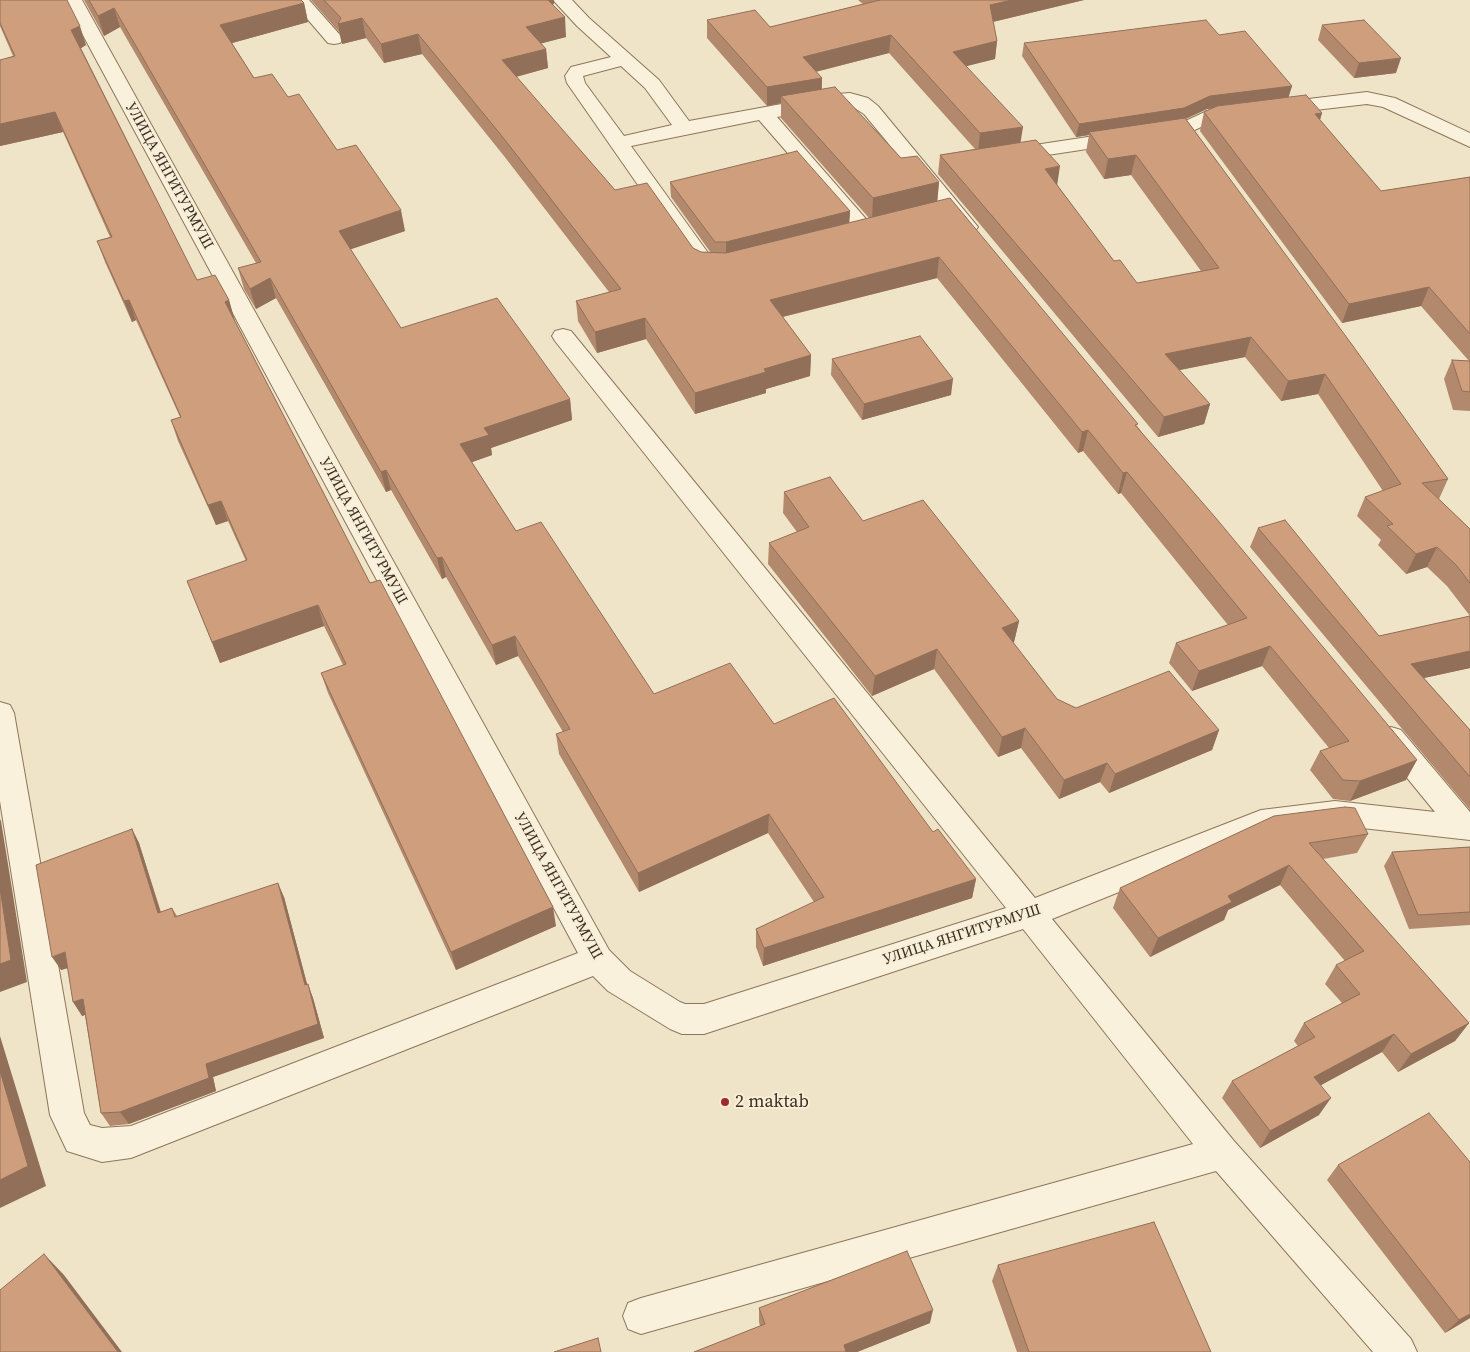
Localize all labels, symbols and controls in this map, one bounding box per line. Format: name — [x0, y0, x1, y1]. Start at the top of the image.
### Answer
street label: УЛИЦА ЯНГИТУРМУШ — [121, 99, 217, 253]
street label: УЛИЦА ЯНГИТУРМУШ — [315, 454, 411, 608]
street label: УЛИЦА ЯНГИТУРМУШ — [510, 809, 606, 963]
street label: УЛИЦА ЯНГИТУРМУШ — [881, 901, 1043, 969]
place label: 2 maktab — [735, 1091, 809, 1113]
marker: 2 maktab — [719, 1096, 731, 1108]

